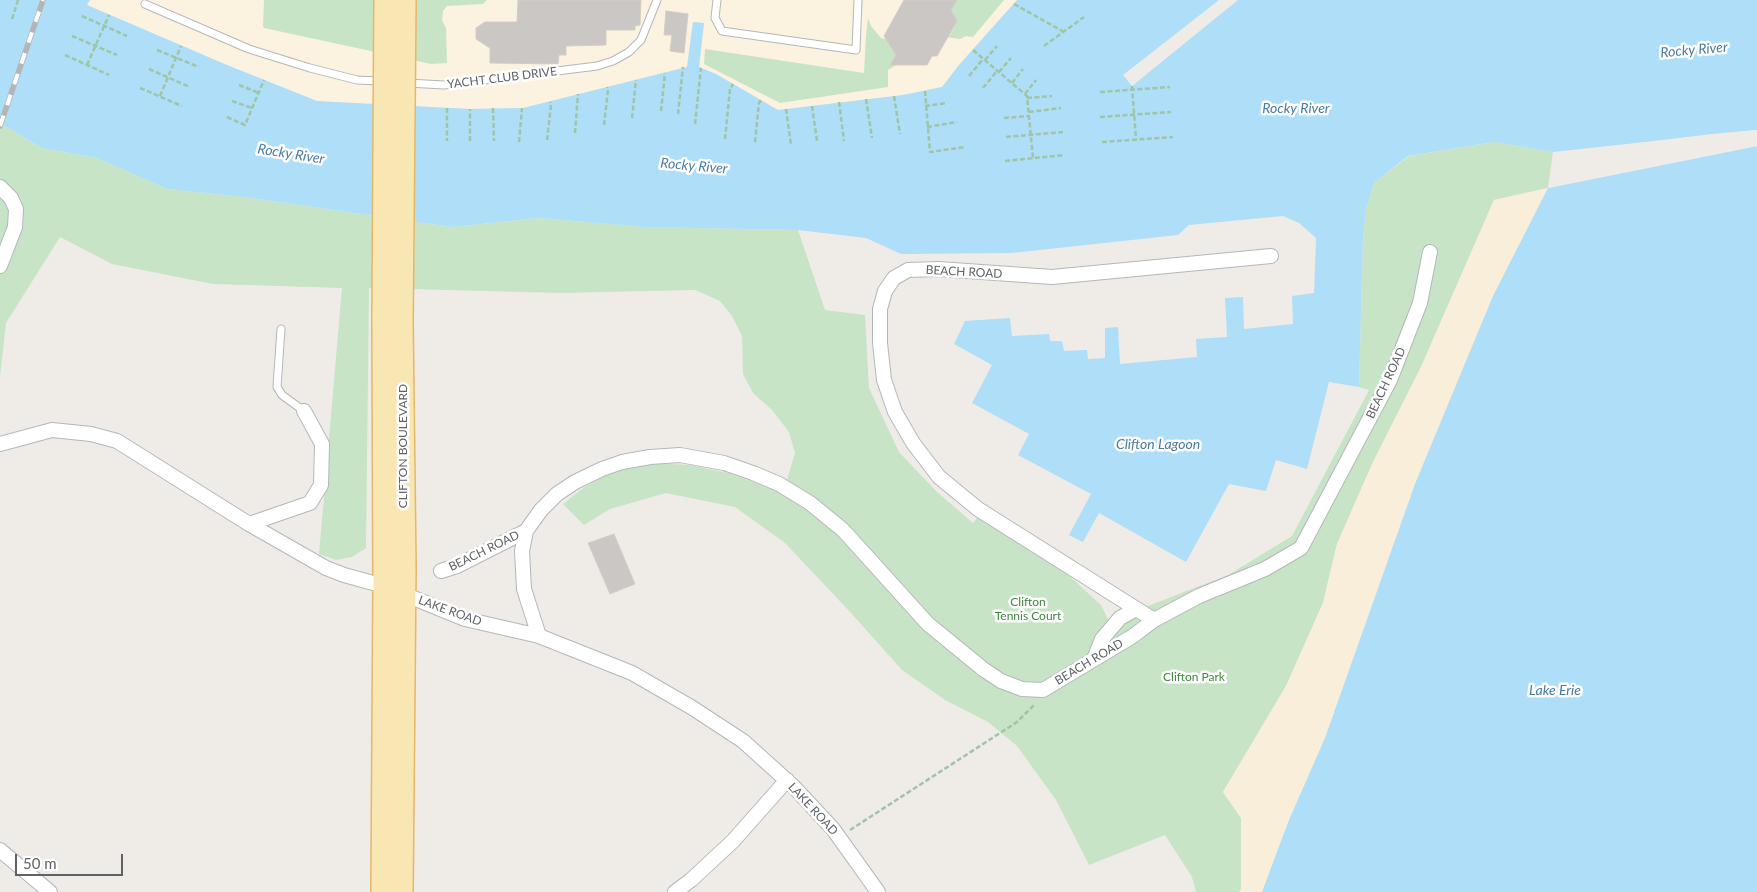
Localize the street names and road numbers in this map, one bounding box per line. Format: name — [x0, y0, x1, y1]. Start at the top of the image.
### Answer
street label: YACHT CLUB DRIVE — [446, 64, 558, 92]
street label: BEACH ROAD — [925, 263, 1003, 281]
street label: BEACH ROAD — [1363, 345, 1409, 421]
street label: CLIFTON BOULEVARD — [396, 384, 410, 508]
street label: BEACH ROAD — [446, 528, 522, 574]
street label: LAKE ROAD — [416, 593, 484, 629]
street label: BEACH ROAD — [1052, 636, 1126, 688]
street label: LAKE ROAD — [785, 780, 841, 838]

